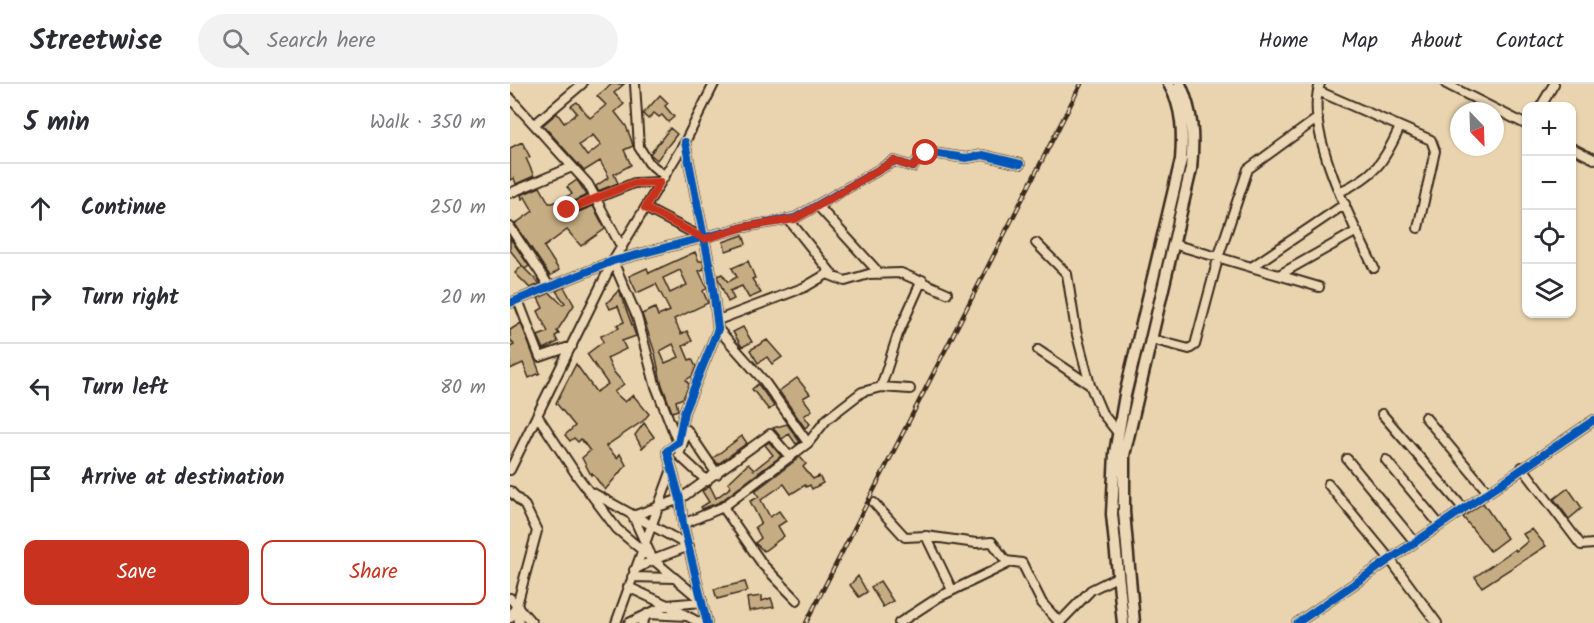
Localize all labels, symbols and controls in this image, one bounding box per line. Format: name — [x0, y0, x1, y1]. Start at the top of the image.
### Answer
search box — [198, 14, 618, 68]
text: Streetwise — [30, 19, 162, 64]
text: Search here — [267, 24, 376, 59]
icon: search — [219, 25, 252, 58]
text: Home — [1259, 25, 1308, 58]
text: Map — [1341, 25, 1378, 58]
text: About — [1411, 25, 1462, 58]
text: Contact — [1495, 25, 1564, 58]
text: 5 min — [24, 102, 90, 144]
north arrow — [1450, 102, 1504, 156]
map controls — [1522, 102, 1576, 318]
button: + — [1522, 102, 1576, 156]
text: Walk · 350 m — [370, 107, 486, 139]
route start — [912, 139, 938, 165]
button: − — [1522, 156, 1576, 210]
text: Continue — [81, 191, 166, 226]
icon: ahead — [24, 192, 57, 225]
text: 250 m — [430, 192, 486, 224]
route end — [553, 196, 579, 222]
button: locate — [1522, 210, 1576, 264]
button: layers — [1522, 264, 1576, 318]
text: Turn right — [81, 281, 179, 316]
icon: right — [24, 282, 57, 315]
text: 20 m — [440, 282, 486, 314]
text: Turn left — [81, 371, 168, 406]
icon: left — [24, 372, 57, 405]
text: 80 m — [440, 372, 486, 404]
text: Arrive at destination — [81, 461, 284, 496]
icon: arrive — [24, 462, 57, 495]
button: Save — [24, 540, 249, 605]
button: Share — [261, 540, 486, 605]

